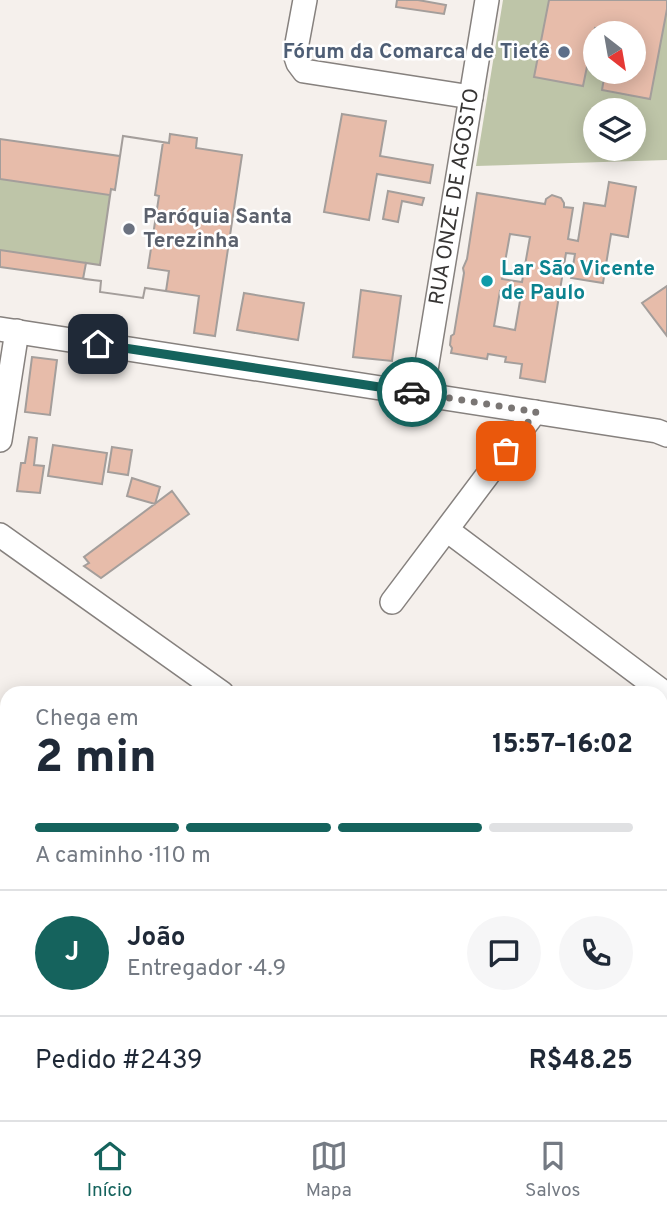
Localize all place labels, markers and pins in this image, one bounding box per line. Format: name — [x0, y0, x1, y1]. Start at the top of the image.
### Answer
place label: Fórum da Comarca de Tietê — [283, 39, 550, 66]
marker: Fórum da Comarca de Tietê — [556, 44, 572, 60]
place label: Paróquia Santa Terezinha — [143, 204, 292, 255]
marker: Paróquia Santa Terezinha — [121, 221, 137, 237]
place label: Lar São Vicente de Paulo — [501, 256, 655, 307]
marker: Lar São Vicente de Paulo — [479, 273, 495, 289]
pin — [68, 314, 128, 374]
pin — [476, 421, 536, 481]

